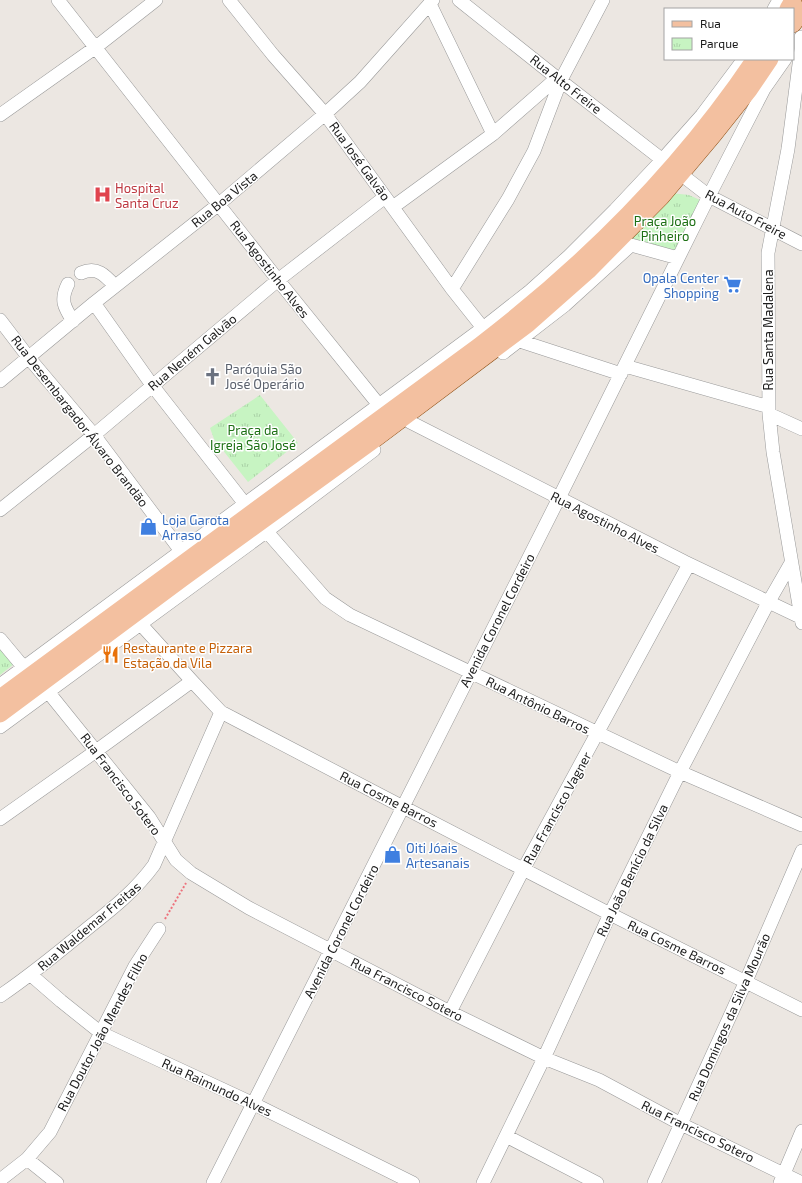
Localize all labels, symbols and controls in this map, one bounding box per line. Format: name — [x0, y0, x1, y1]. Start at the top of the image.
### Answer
legend — [664, 8, 794, 60]
text: Rua — [700, 16, 721, 30]
text: Parque — [700, 36, 738, 50]
street label: Rua Alto Freire — [527, 51, 605, 117]
street label: Rua José Galvão — [326, 118, 394, 204]
street label: Rua Boa Vista — [188, 167, 260, 231]
place label: Hospital Santa Cruz — [115, 180, 179, 211]
hospital icon: Hospital Santa Cruz — [92, 185, 112, 205]
street label: Rua Auto Freire — [703, 186, 789, 242]
park label: Praça João Pinheiro — [634, 213, 696, 244]
street label: Rua Agostinho Alves — [227, 217, 313, 321]
street label: Rua Santa Madalena — [760, 269, 776, 391]
place label: Opala Center Shopping — [643, 270, 719, 301]
supermarket icon: Opala Center Shopping — [722, 275, 742, 295]
street label: Rua Neném Galvão — [144, 310, 240, 394]
street label: Rua Desembargador Álvaro Brandão — [8, 331, 153, 510]
place label: Paróquia São José Operário — [225, 361, 305, 392]
church icon: Paróquia São José Operário — [202, 366, 222, 386]
park label: Praça da Igreja São José — [210, 422, 296, 453]
street label: Rua Agostinho Alves — [548, 488, 662, 556]
place label: Loja Garota Arraso — [162, 512, 229, 543]
shop icon: Loja Garota Arraso — [139, 517, 159, 537]
street label: Avenida Coronel Cordeiro — [456, 550, 538, 690]
place label: Restaurante e Pizzara Estação da Vila — [123, 640, 252, 672]
restaurant icon: Restaurante e Pizzara Estação da Vila — [100, 645, 120, 665]
street label: Rua Antônio Barros — [483, 673, 593, 737]
street label: Rua Francisco Sotero — [77, 730, 165, 838]
street label: Rua Francisco Vagner — [519, 749, 595, 867]
street label: Rua Cosme Barros — [337, 767, 441, 831]
street label: Rua João Benício da Silva — [593, 801, 671, 939]
place label: Oiti Jóais Artesanais — [406, 840, 470, 871]
shop icon: Oiti Jóais Artesanais — [383, 845, 403, 865]
street label: Avenida Coronel Cordeiro — [300, 861, 382, 1001]
street label: Rua Waldemar Freitas — [34, 878, 144, 974]
street label: Rua Cosme Barros — [625, 916, 729, 978]
street label: Rua Domingos da Silva Mourão — [685, 931, 773, 1103]
street label: Rua Doutor João Mendes Filho — [53, 950, 151, 1114]
street label: Rua Francisco Sotero — [348, 954, 466, 1024]
street label: Rua Raimundo Alves — [159, 1054, 275, 1120]
street label: Rua Francisco Sotero — [639, 1097, 757, 1165]

